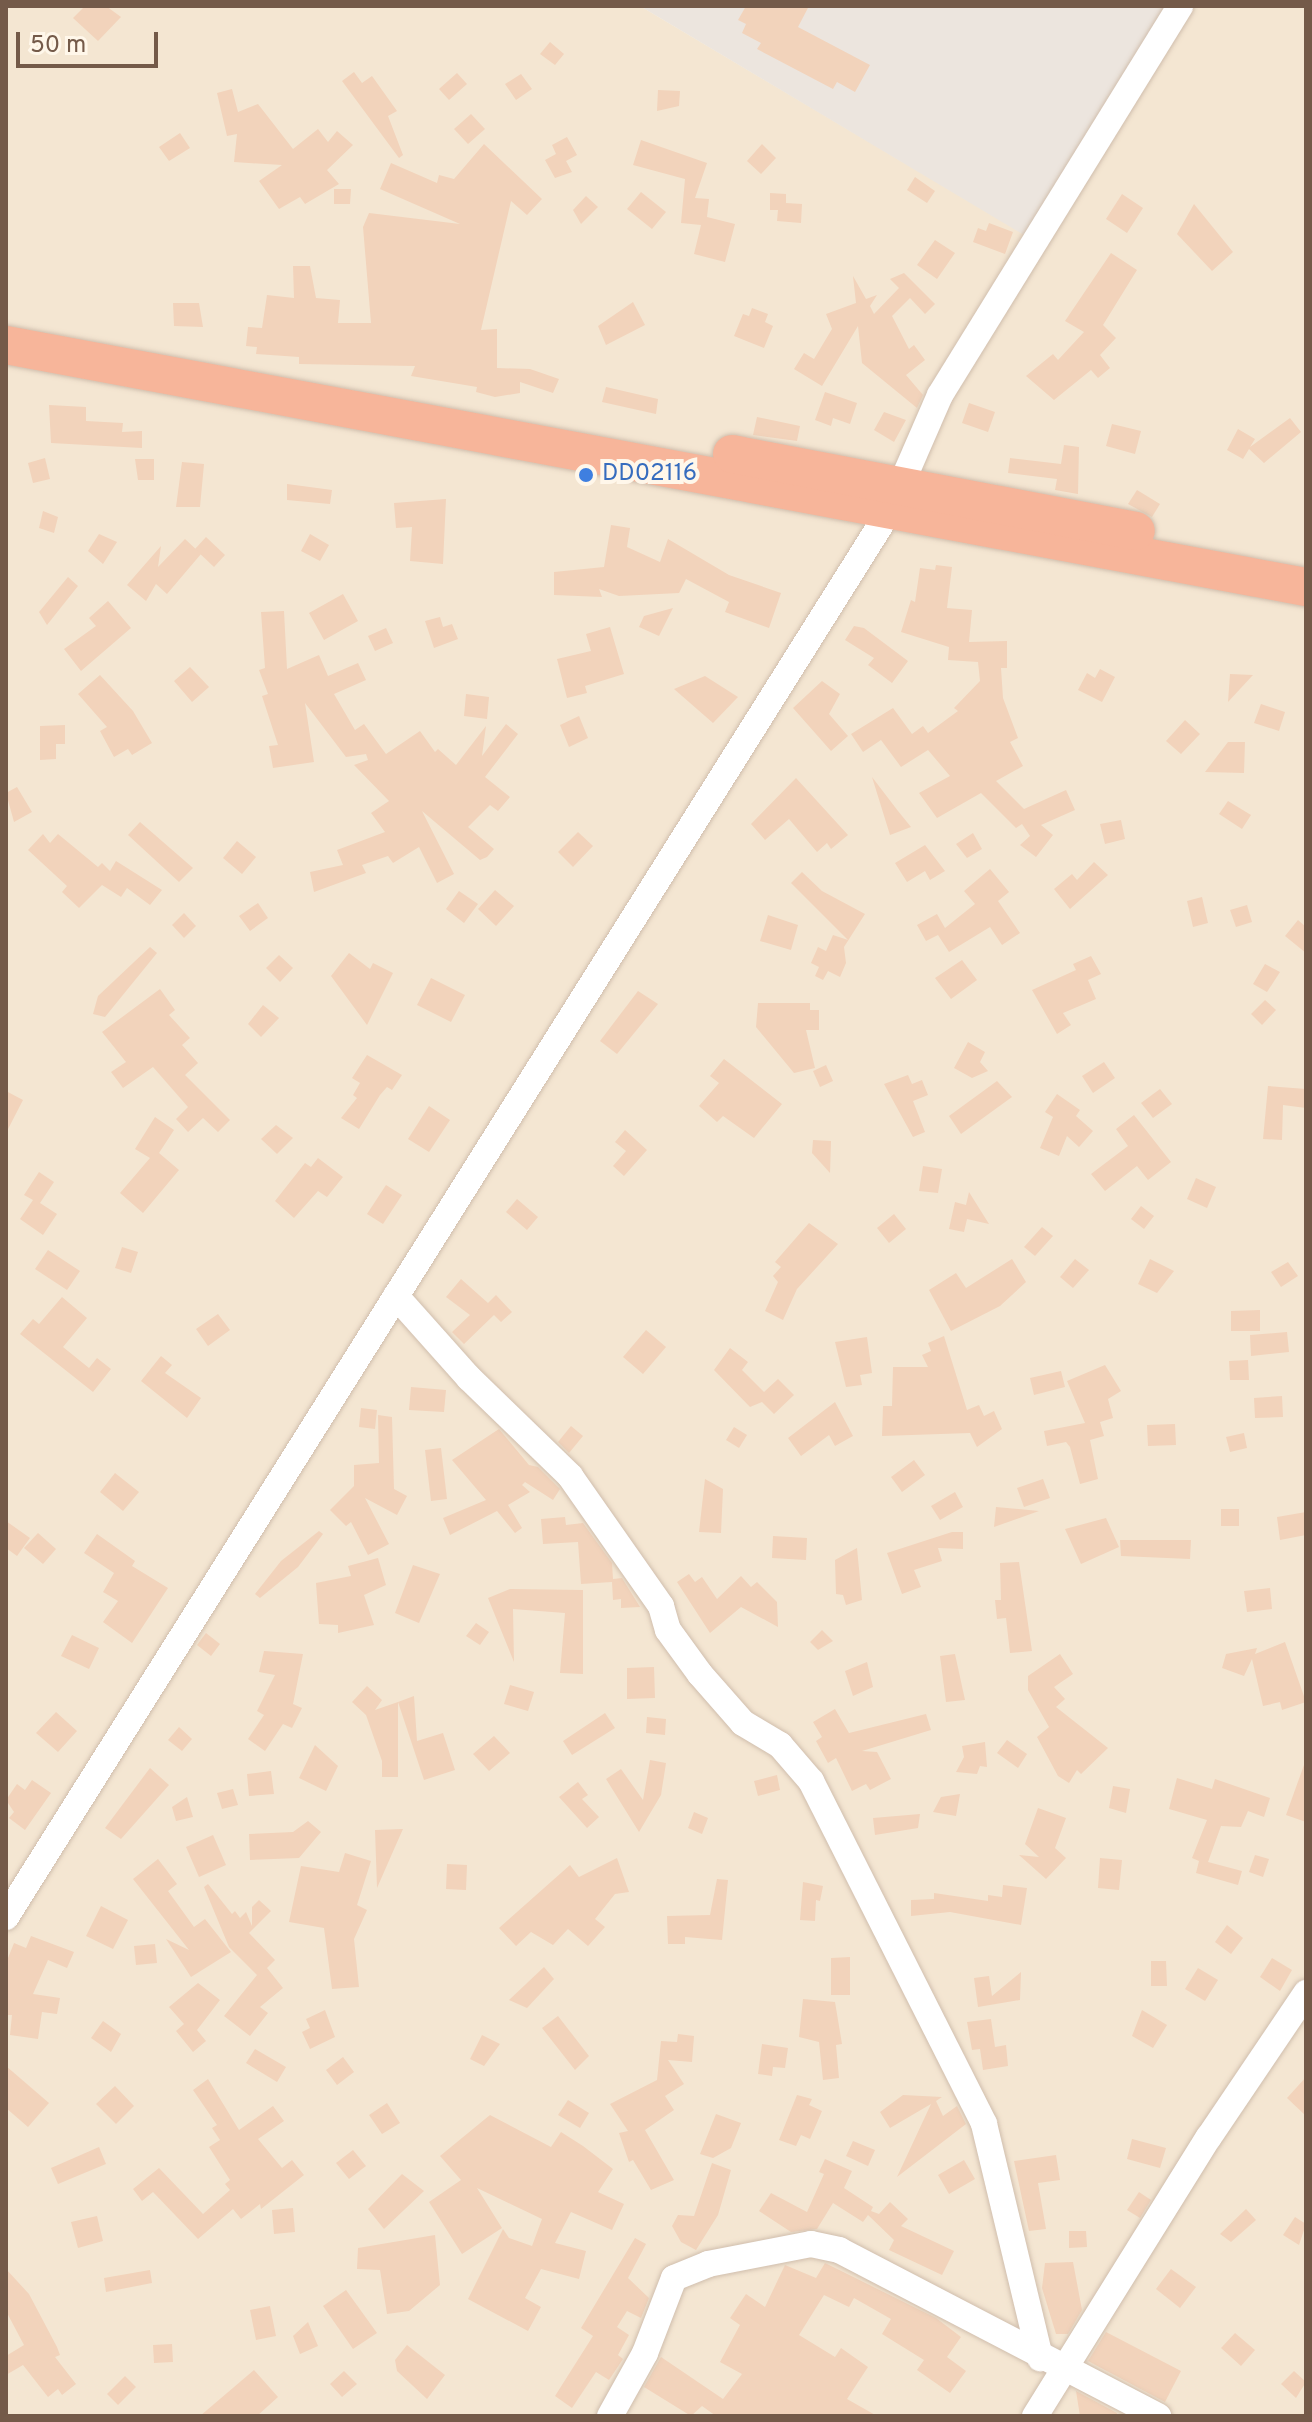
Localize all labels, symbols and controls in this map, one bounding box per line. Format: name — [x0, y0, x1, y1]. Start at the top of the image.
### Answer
scale bar — [20, 16, 162, 66]
text: 50 m — [30, 31, 86, 61]
place label: DD02116 — [602, 461, 697, 489]
marker: DD02116 — [577, 466, 595, 484]

